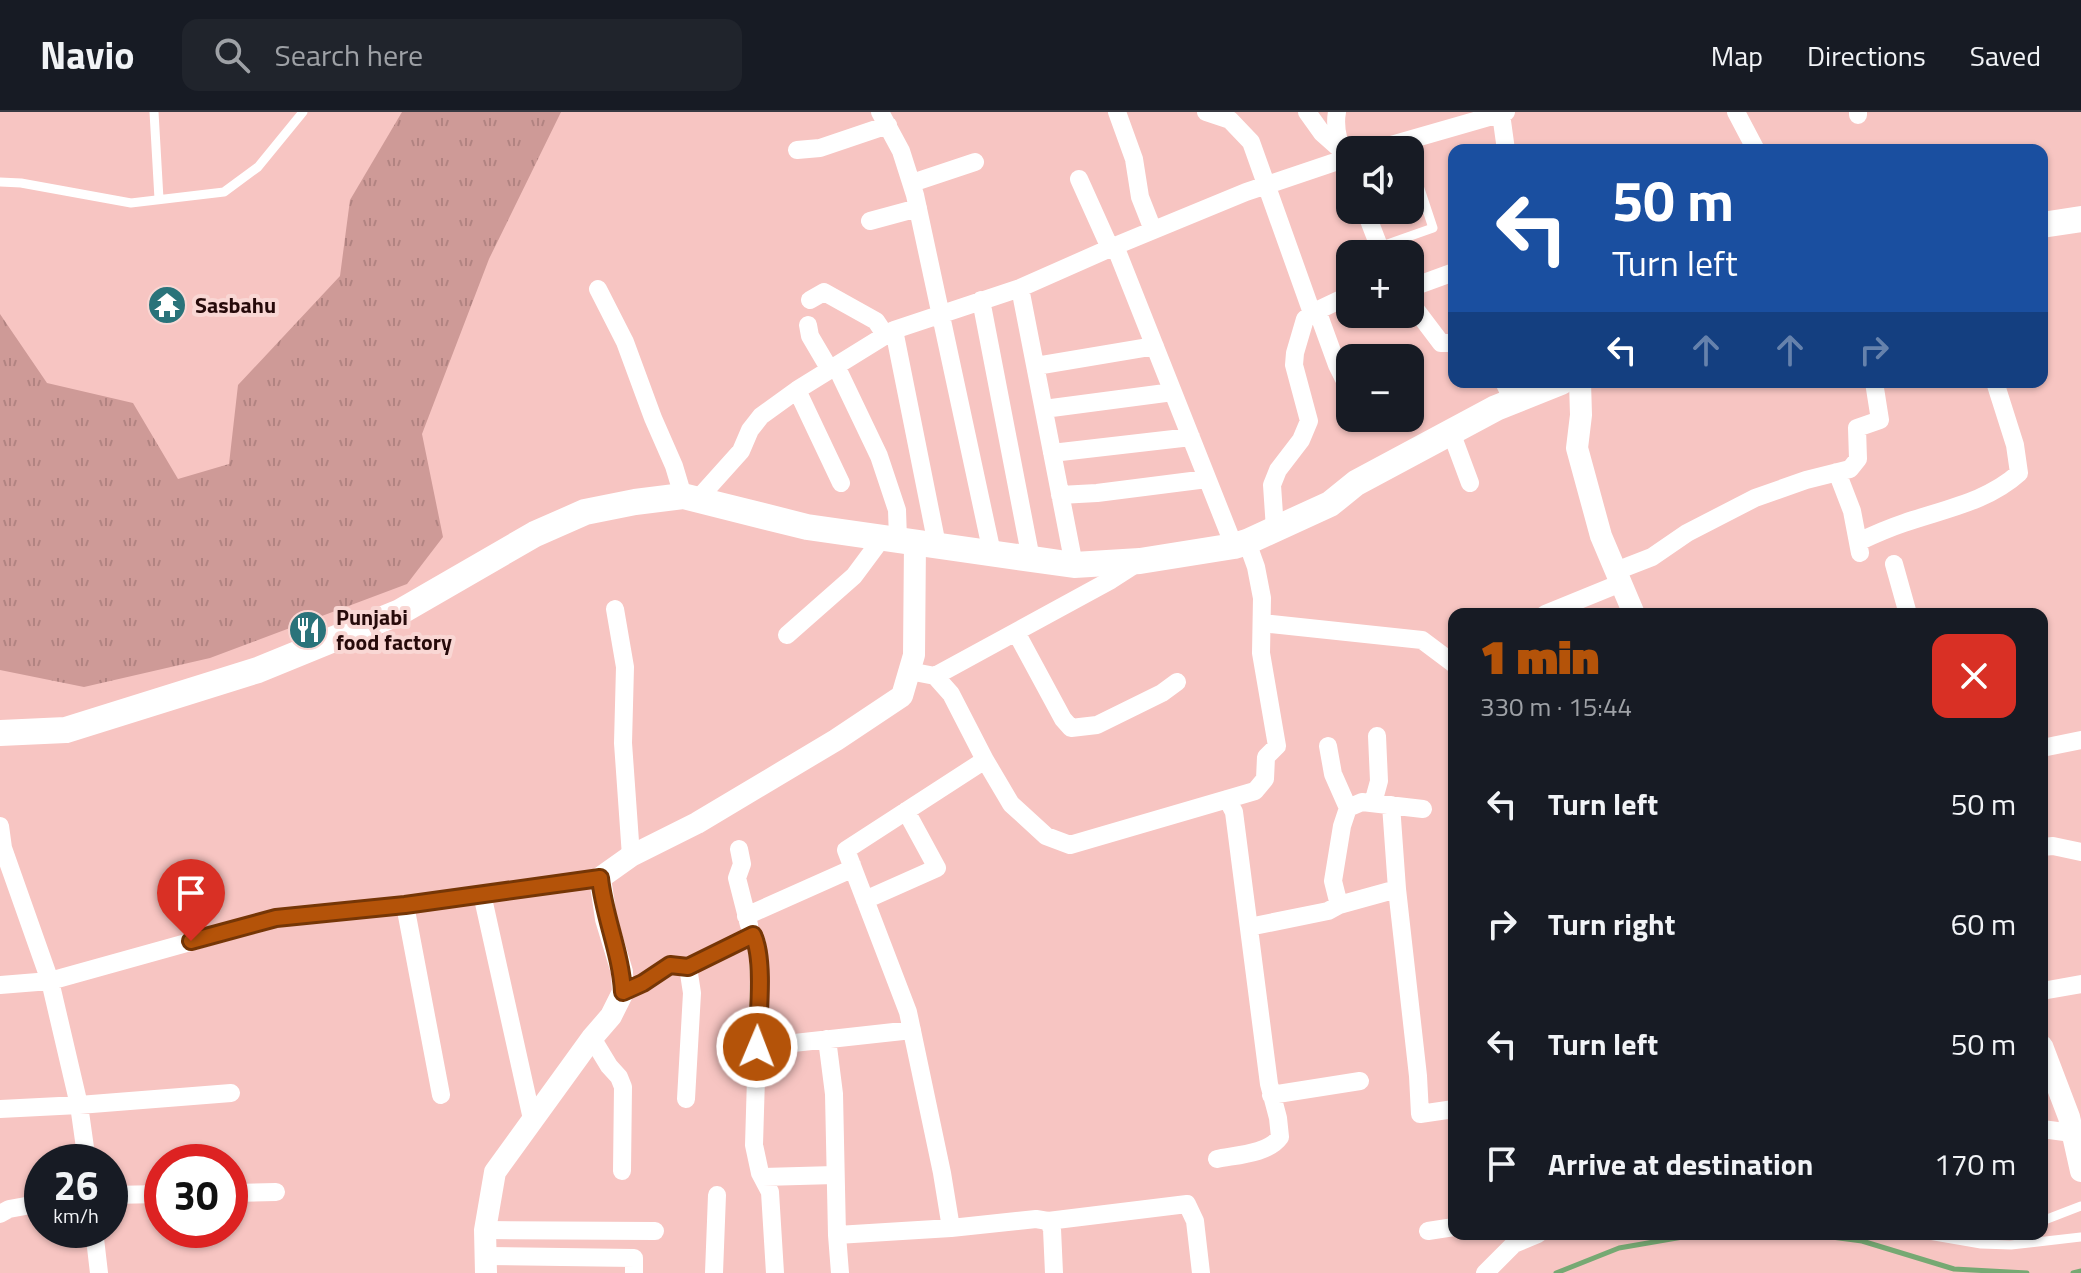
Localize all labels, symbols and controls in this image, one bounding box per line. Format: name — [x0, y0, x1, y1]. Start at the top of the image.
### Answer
search box — [182, 19, 742, 91]
text: Navio — [40, 26, 134, 84]
text: Search here — [274, 32, 423, 78]
icon: search — [210, 33, 254, 77]
text: Map — [1711, 34, 1763, 77]
text: Directions — [1807, 34, 1926, 77]
text: Saved — [1970, 34, 2041, 77]
map controls — [1336, 136, 1424, 432]
button: sound — [1336, 136, 1424, 224]
text: 50 m — [1612, 158, 1734, 243]
icon: left — [1480, 176, 1584, 280]
text: Turn left — [1612, 235, 1738, 290]
button: + — [1336, 240, 1424, 328]
temple icon: Sasbahu — [146, 284, 188, 326]
place label: Sasbahu — [195, 288, 276, 322]
icon: left — [1600, 328, 1644, 372]
icon: ahead — [1684, 328, 1728, 372]
icon: ahead — [1768, 328, 1812, 372]
icon: right — [1852, 328, 1896, 372]
button: − — [1336, 344, 1424, 432]
place label: Punjabi food factory — [336, 600, 452, 659]
restaurant icon: Punjabi food factory — [287, 609, 329, 651]
text: 1 min — [1480, 620, 1599, 693]
button: close — [1932, 634, 2016, 718]
text: 330 m · 15:44 — [1480, 687, 1632, 726]
text: Turn left — [1548, 781, 1658, 827]
text: 50 m — [1951, 781, 2016, 827]
icon: left — [1480, 782, 1524, 826]
pin — [157, 859, 225, 941]
icon: arrive — [169, 871, 213, 915]
text: Turn right — [1548, 901, 1676, 947]
text: 60 m — [1951, 901, 2016, 947]
icon: right — [1480, 902, 1524, 946]
position arrow — [715, 1005, 799, 1089]
text: Turn left — [1548, 1021, 1658, 1067]
text: 50 m — [1951, 1021, 2016, 1067]
icon: left — [1480, 1022, 1524, 1066]
text: Arrive at destination — [1548, 1141, 1813, 1187]
text: 170 m — [1934, 1141, 2016, 1187]
icon: arrive — [1480, 1142, 1524, 1186]
speed limit sign: 30 — [144, 1144, 248, 1248]
text: 26 — [54, 1155, 98, 1216]
text: km/h — [53, 1200, 99, 1231]

